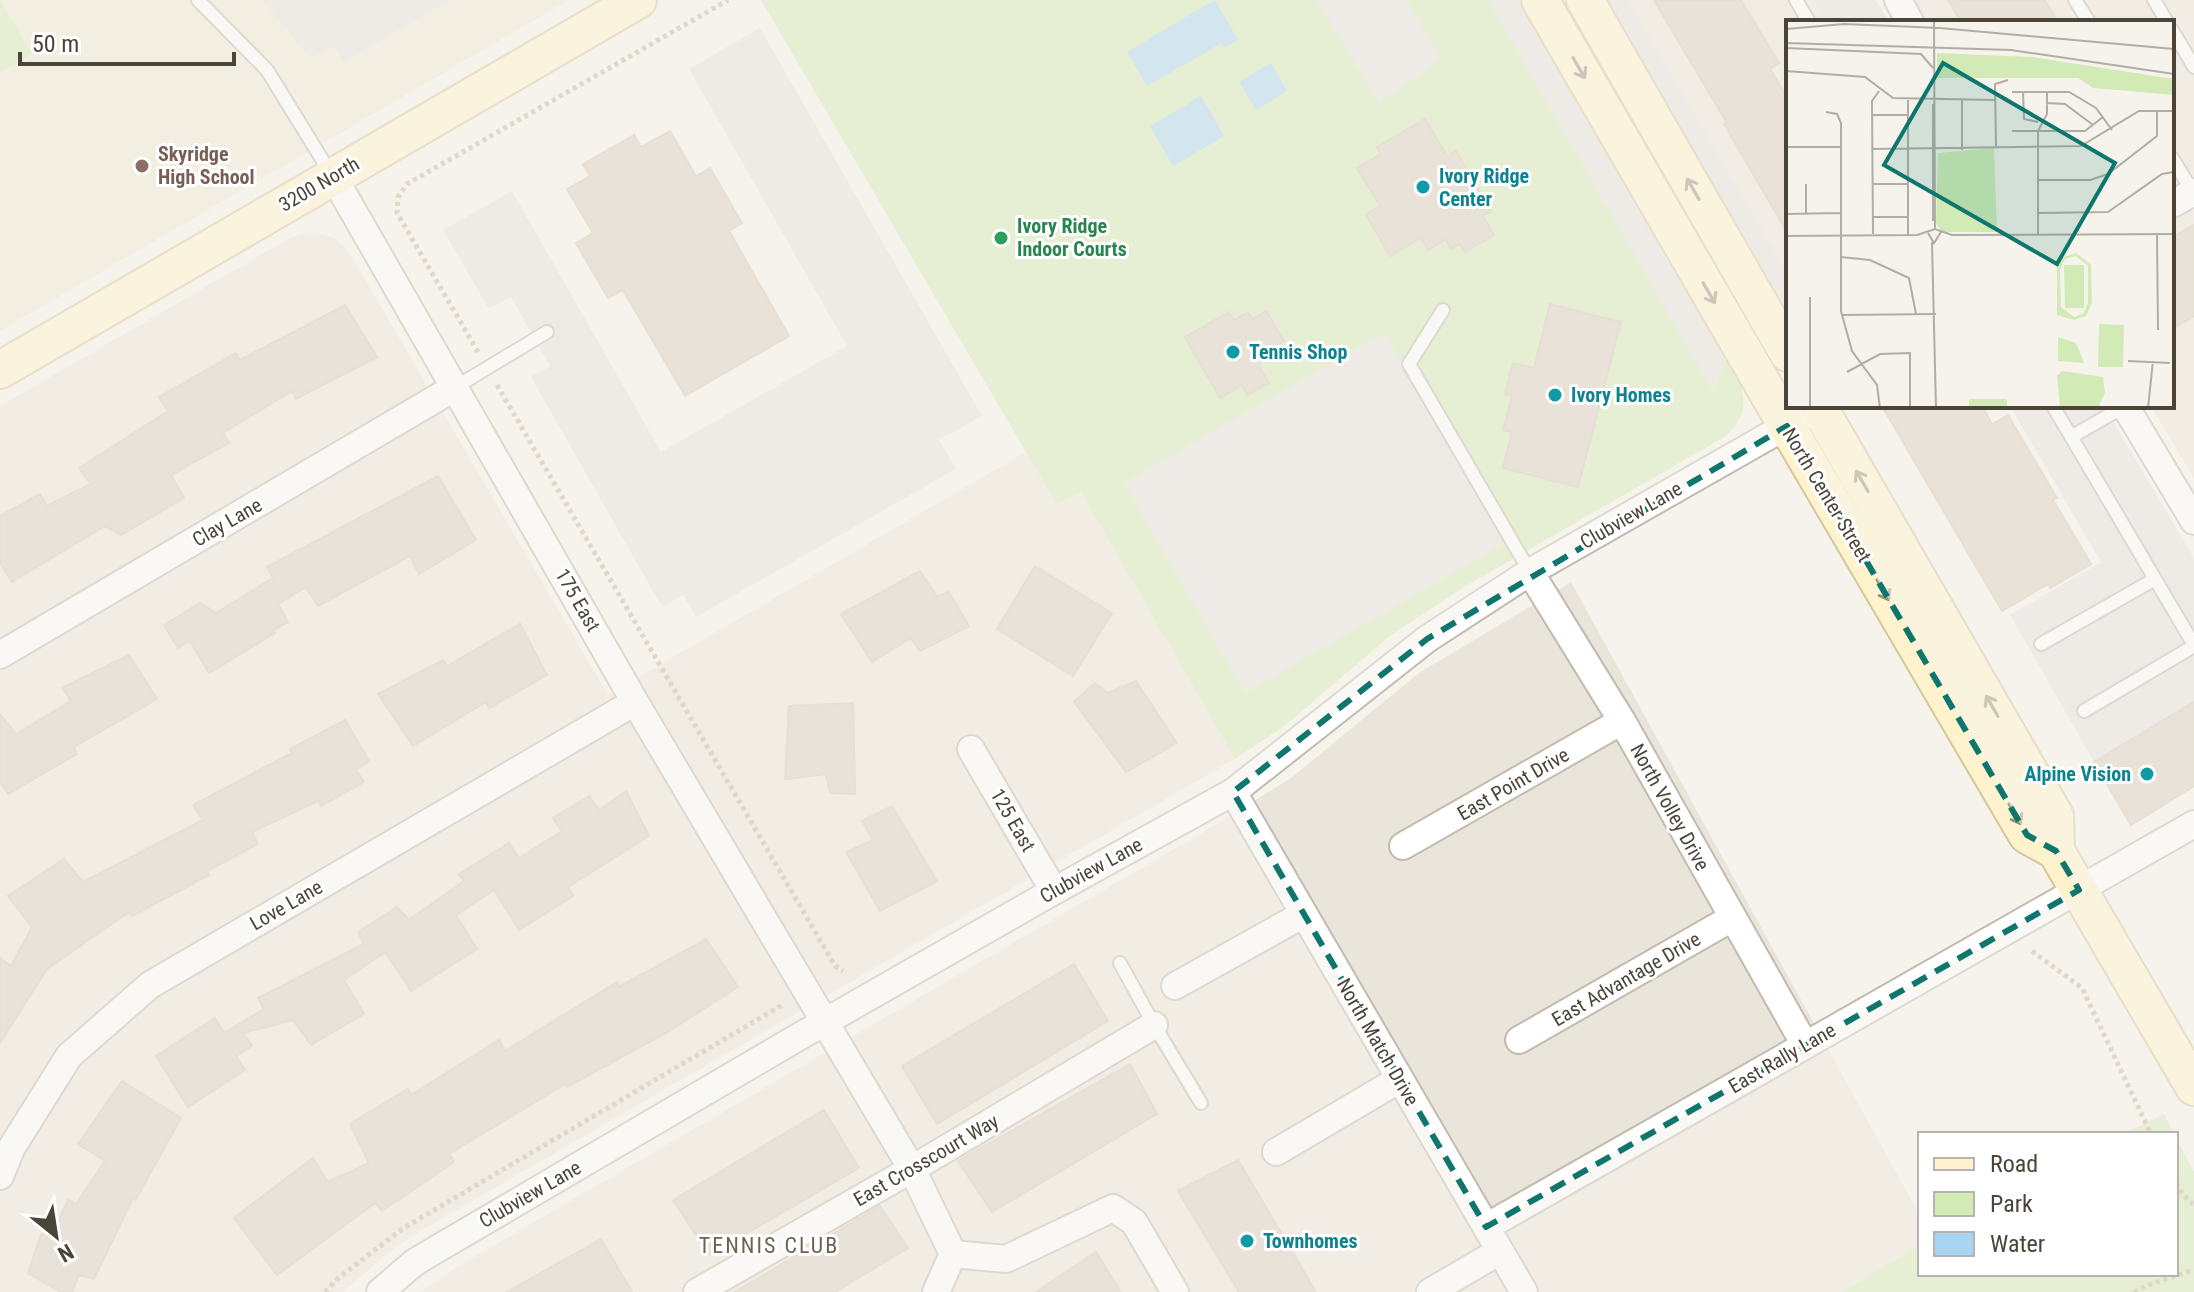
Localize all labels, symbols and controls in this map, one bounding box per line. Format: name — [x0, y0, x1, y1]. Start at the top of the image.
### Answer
scale bar — [20, 16, 234, 66]
inset map — [1786, 20, 2174, 408]
text: 50 m — [32, 30, 79, 58]
one-way arrow — [1572, 55, 1587, 79]
place label: Skyridge High School — [158, 142, 255, 189]
street label: 3200 North — [275, 151, 363, 217]
marker: Skyridge High School — [133, 157, 151, 175]
place label: Ivory Ridge Center — [1439, 164, 1529, 211]
marker: Ivory Ridge Center — [1414, 178, 1432, 196]
one-way arrow — [1685, 178, 1701, 201]
place label: Ivory Ridge Indoor Courts — [1017, 214, 1127, 261]
marker: Ivory Ridge Indoor Courts — [992, 229, 1010, 247]
one-way arrow — [1701, 281, 1717, 304]
place label: Tennis Shop — [1249, 340, 1348, 364]
marker: Tennis Shop — [1224, 343, 1242, 361]
place label: Ivory Homes — [1571, 383, 1671, 407]
marker: Ivory Homes — [1546, 386, 1564, 404]
street label: North Center Street — [1777, 423, 1877, 567]
one-way arrow — [1854, 470, 1870, 493]
street label: Clubview Lane — [1576, 476, 1686, 554]
street label: Clay Lane — [188, 492, 266, 552]
street label: 175 East — [550, 564, 606, 636]
one-way arrow — [1875, 578, 1891, 601]
one-way arrow — [1984, 695, 2000, 718]
street label: North Volley Drive — [1625, 739, 1715, 875]
street label: East Point Drive — [1453, 742, 1573, 826]
place label: Alpine Vision — [2025, 762, 2131, 786]
marker: Alpine Vision — [2138, 765, 2156, 783]
street label: 125 East — [985, 784, 1041, 856]
one-way arrow — [2007, 802, 2023, 825]
street label: Clubview Lane — [1035, 832, 1147, 908]
street label: Love Lane — [245, 875, 327, 935]
street label: East Advantage Drive — [1547, 927, 1705, 1031]
street label: North Match Drive — [1332, 974, 1424, 1110]
street label: East Rally Lane — [1724, 1018, 1840, 1098]
street label: East Crosscourt Way — [849, 1109, 1003, 1211]
legend — [1918, 1132, 2178, 1276]
text: Road — [1990, 1150, 2038, 1178]
street label: Clubview Lane — [475, 1155, 585, 1233]
text: Park — [1990, 1190, 2033, 1218]
north arrow — [16, 1196, 96, 1276]
place label: Townhomes — [1263, 1229, 1358, 1253]
text: Water — [1990, 1230, 2045, 1258]
marker: Townhomes — [1238, 1232, 1256, 1250]
district label: TENNIS CLUB — [699, 1233, 839, 1258]
text: N — [54, 1239, 78, 1267]

